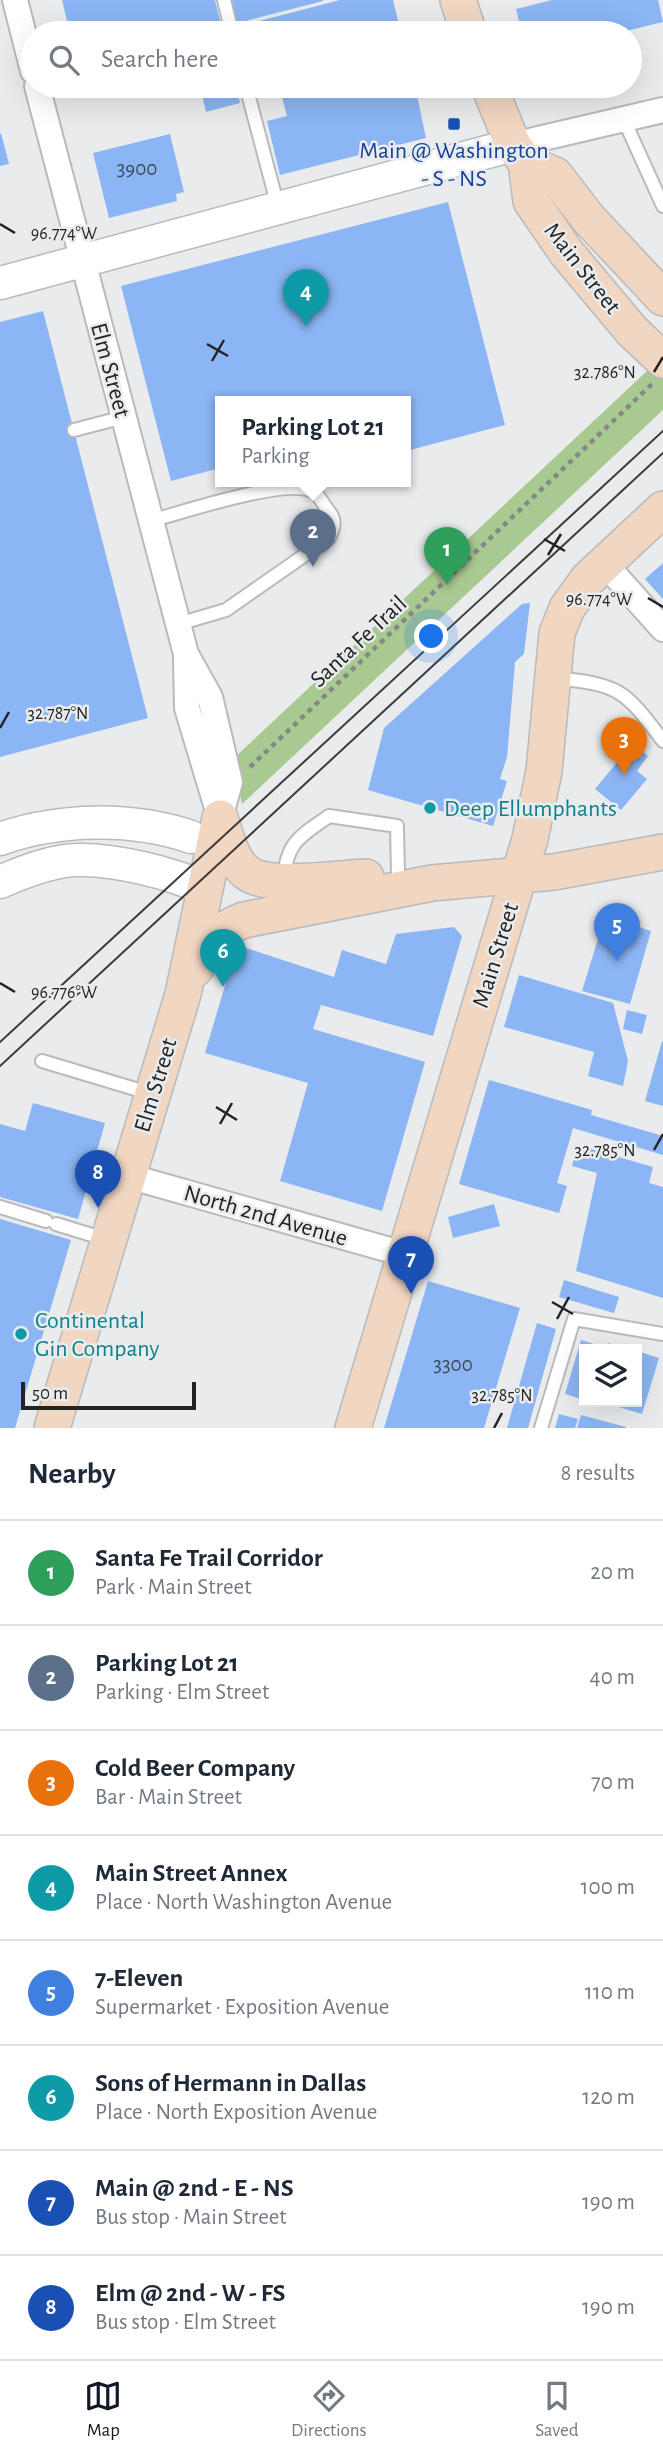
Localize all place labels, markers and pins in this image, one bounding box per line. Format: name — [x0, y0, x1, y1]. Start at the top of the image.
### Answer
marker: Main @ Washington - S - NS — [446, 116, 462, 132]
place label: Main @ Washington - S - NS — [359, 139, 549, 191]
pin: 4 — [283, 269, 329, 327]
pin: 2 — [290, 509, 336, 567]
pin: 1 — [424, 527, 470, 585]
pin: 3 — [601, 717, 647, 775]
place label: Deep Ellumphants — [444, 797, 617, 821]
marker: Deep Ellumphants — [422, 800, 438, 816]
pin: 5 — [594, 903, 640, 961]
pin: 6 — [200, 929, 246, 987]
pin: 8 — [75, 1150, 121, 1208]
pin: 7 — [388, 1236, 434, 1294]
place label: Continental Gin Company — [35, 1309, 160, 1361]
marker: Continental Gin Company — [13, 1326, 29, 1342]

